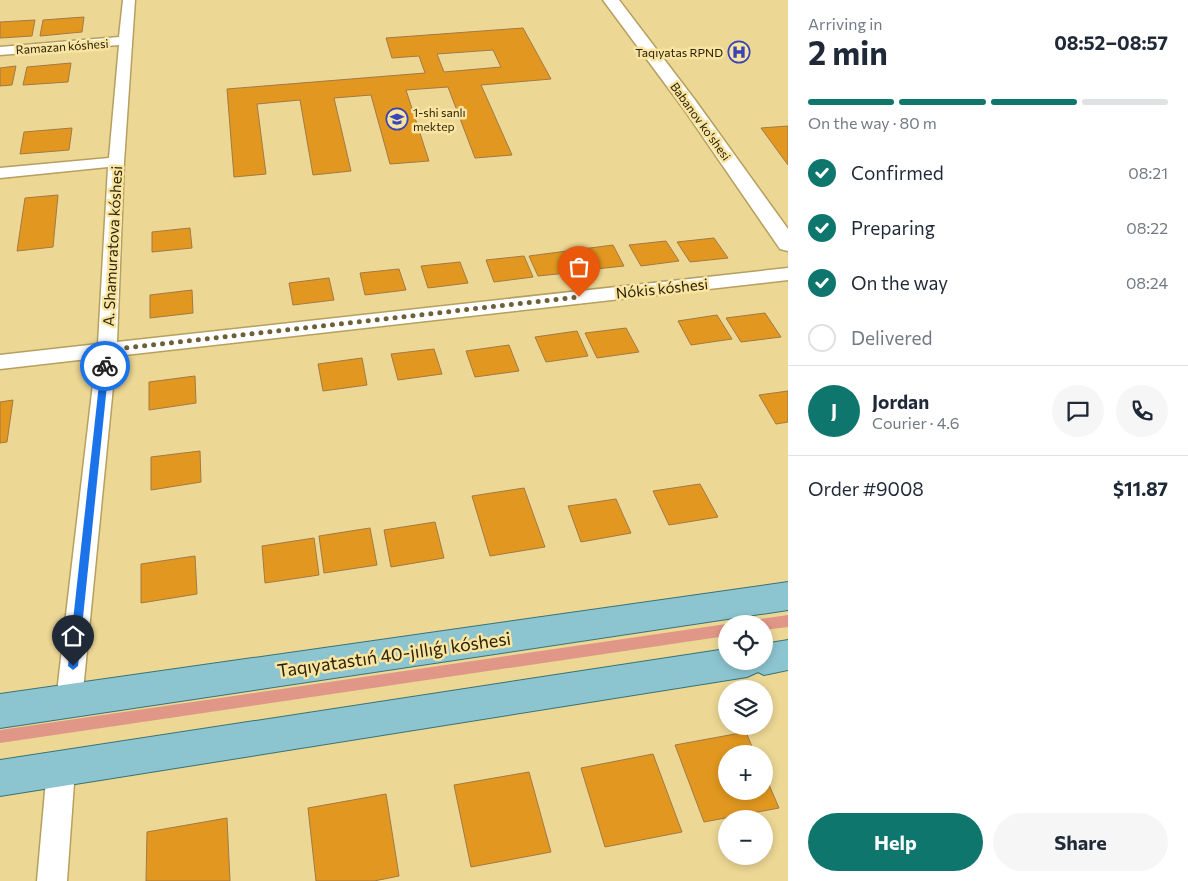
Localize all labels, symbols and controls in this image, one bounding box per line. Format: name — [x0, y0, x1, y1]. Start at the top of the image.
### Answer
text: Arriving in — [808, 14, 882, 33]
text: 08:52–08:57 — [1054, 31, 1168, 54]
text: 2 min — [808, 32, 888, 72]
street label: Ramazan kóshesi — [15, 36, 109, 56]
hospital icon: Taqıyatas RPND — [727, 40, 751, 64]
place label: Taqıyatas RPND — [635, 45, 723, 59]
street label: Babanov ko'shesi — [668, 79, 734, 163]
place label: 1-shi sanlı mektep — [413, 105, 466, 133]
school or university icon: 1-shi sanlı mektep — [385, 107, 409, 131]
text: On the way · 80 m — [808, 113, 937, 132]
icon: check — [808, 159, 836, 187]
text: Confirmed — [851, 161, 944, 184]
text: 08:21 — [1128, 163, 1168, 182]
street label: A. Shamuratova kóshesi — [99, 165, 125, 327]
icon: check — [808, 214, 836, 242]
text: Preparing — [851, 216, 935, 239]
text: 08:22 — [1126, 218, 1168, 237]
pin — [558, 246, 600, 297]
icon: bag — [565, 253, 593, 281]
icon: check — [808, 269, 836, 297]
text: On the way — [851, 271, 948, 294]
text: 08:24 — [1126, 273, 1168, 292]
street label: Nókis kóshesi — [615, 274, 709, 302]
text: Delivered — [851, 326, 932, 349]
courier — [80, 341, 130, 391]
icon: bike — [91, 352, 119, 380]
button: chat — [1052, 385, 1104, 437]
button: phone — [1116, 385, 1168, 437]
text: Jordan — [872, 390, 929, 413]
text: J — [831, 399, 837, 422]
text: Courier · 4.6 — [872, 413, 959, 432]
text: Order #9008 — [808, 477, 924, 500]
text: $11.87 — [1113, 477, 1168, 500]
pin — [52, 615, 94, 666]
map controls — [718, 615, 773, 865]
button: locate — [718, 615, 773, 670]
icon: home — [59, 622, 87, 650]
street label: Taqıyatastıń 40-jıllıǵı kóshesi — [276, 627, 512, 681]
button: layers — [718, 680, 773, 735]
button: + — [718, 745, 773, 800]
button: − — [718, 810, 773, 865]
button: Help — [808, 813, 983, 871]
button: Share — [993, 813, 1168, 871]

